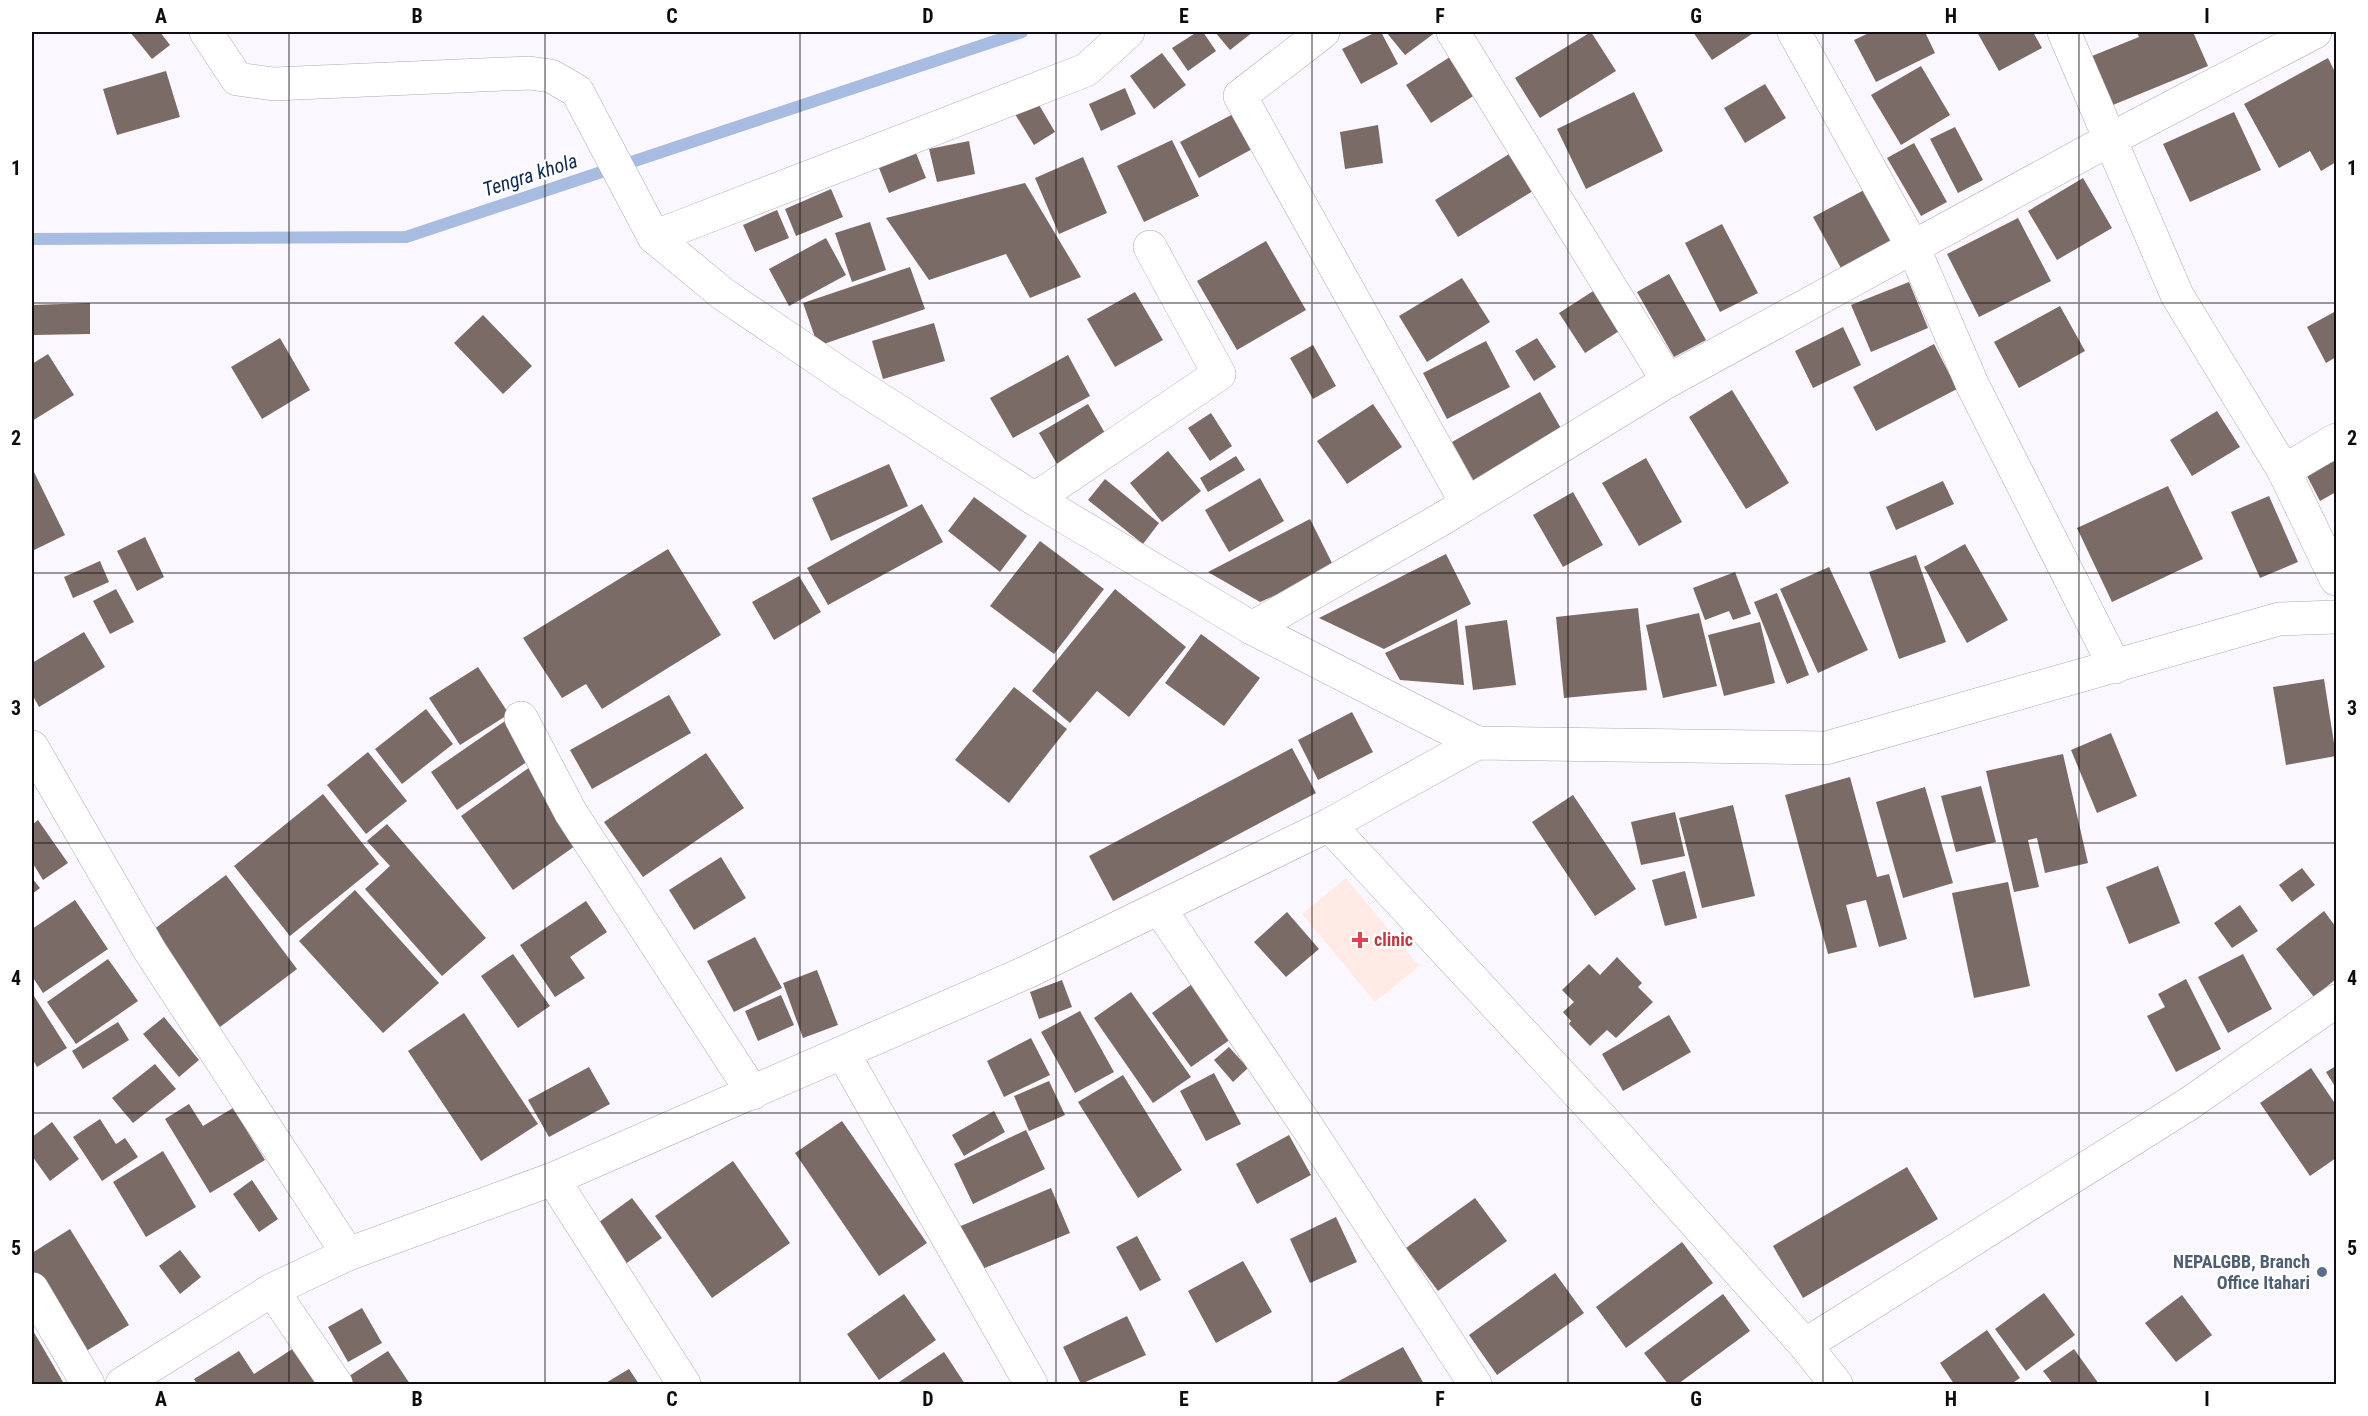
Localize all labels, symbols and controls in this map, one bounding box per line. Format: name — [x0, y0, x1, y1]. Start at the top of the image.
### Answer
text: A — [155, 4, 167, 28]
text: B — [411, 4, 423, 28]
text: C — [666, 4, 678, 28]
text: D — [922, 4, 934, 28]
text: E — [1179, 4, 1189, 28]
text: F — [1435, 4, 1445, 28]
text: G — [1690, 4, 1702, 28]
text: H — [1945, 4, 1957, 28]
text: I — [2204, 4, 2210, 28]
water label: Tengra khola — [480, 148, 580, 202]
text: 1 — [11, 156, 21, 180]
text: 1 — [2347, 156, 2357, 180]
text: 2 — [11, 426, 21, 450]
text: 2 — [2347, 426, 2357, 450]
text: 3 — [11, 696, 21, 720]
text: 3 — [2347, 696, 2357, 720]
place label: clinic — [1374, 929, 1413, 950]
marker: clinic — [1351, 931, 1369, 949]
text: 4 — [11, 966, 21, 990]
text: 4 — [2347, 966, 2357, 990]
text: 5 — [11, 1236, 21, 1260]
text: 5 — [2347, 1236, 2357, 1260]
place label: NEPALGBB, Branch Office Itahari — [2173, 1251, 2310, 1293]
marker: NEPALGBB, Branch Office Itahari — [2315, 1265, 2329, 1279]
text: A — [155, 1387, 167, 1411]
text: B — [411, 1387, 423, 1411]
text: C — [666, 1387, 678, 1411]
text: D — [922, 1387, 934, 1411]
text: E — [1179, 1387, 1189, 1411]
text: F — [1435, 1387, 1445, 1411]
text: G — [1690, 1387, 1702, 1411]
text: H — [1945, 1387, 1957, 1411]
text: I — [2204, 1387, 2210, 1411]

